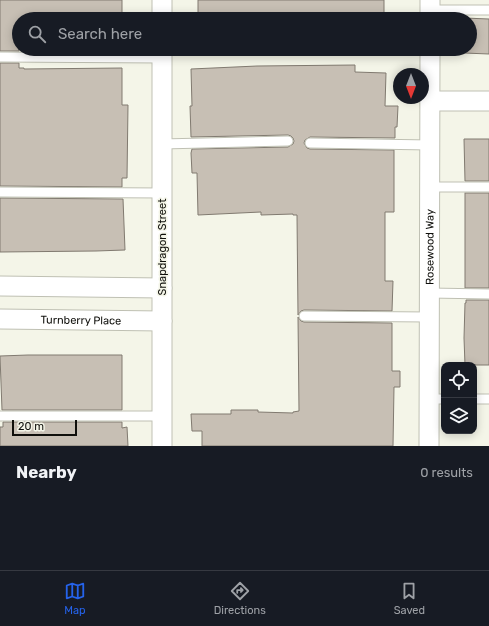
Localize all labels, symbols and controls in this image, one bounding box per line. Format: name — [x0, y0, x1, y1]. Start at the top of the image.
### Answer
search box — [12, 12, 477, 56]
icon: search — [26, 23, 48, 45]
text: Search here — [58, 25, 142, 43]
north arrow — [393, 68, 429, 104]
street label: Snapdragon Street — [156, 198, 169, 295]
street label: Rosewood Way — [423, 209, 437, 285]
street label: Turnberry Place — [41, 314, 121, 327]
map controls — [441, 362, 477, 434]
button: locate — [441, 362, 477, 398]
button: layers — [441, 398, 477, 434]
scale bar — [12, 418, 77, 437]
text: 20 m — [18, 420, 44, 433]
text: Nearby — [16, 462, 77, 482]
text: 0 results — [420, 465, 473, 480]
tab: Map — [64, 580, 86, 617]
tab: Directions — [214, 580, 266, 617]
tab: Saved — [394, 580, 425, 617]

